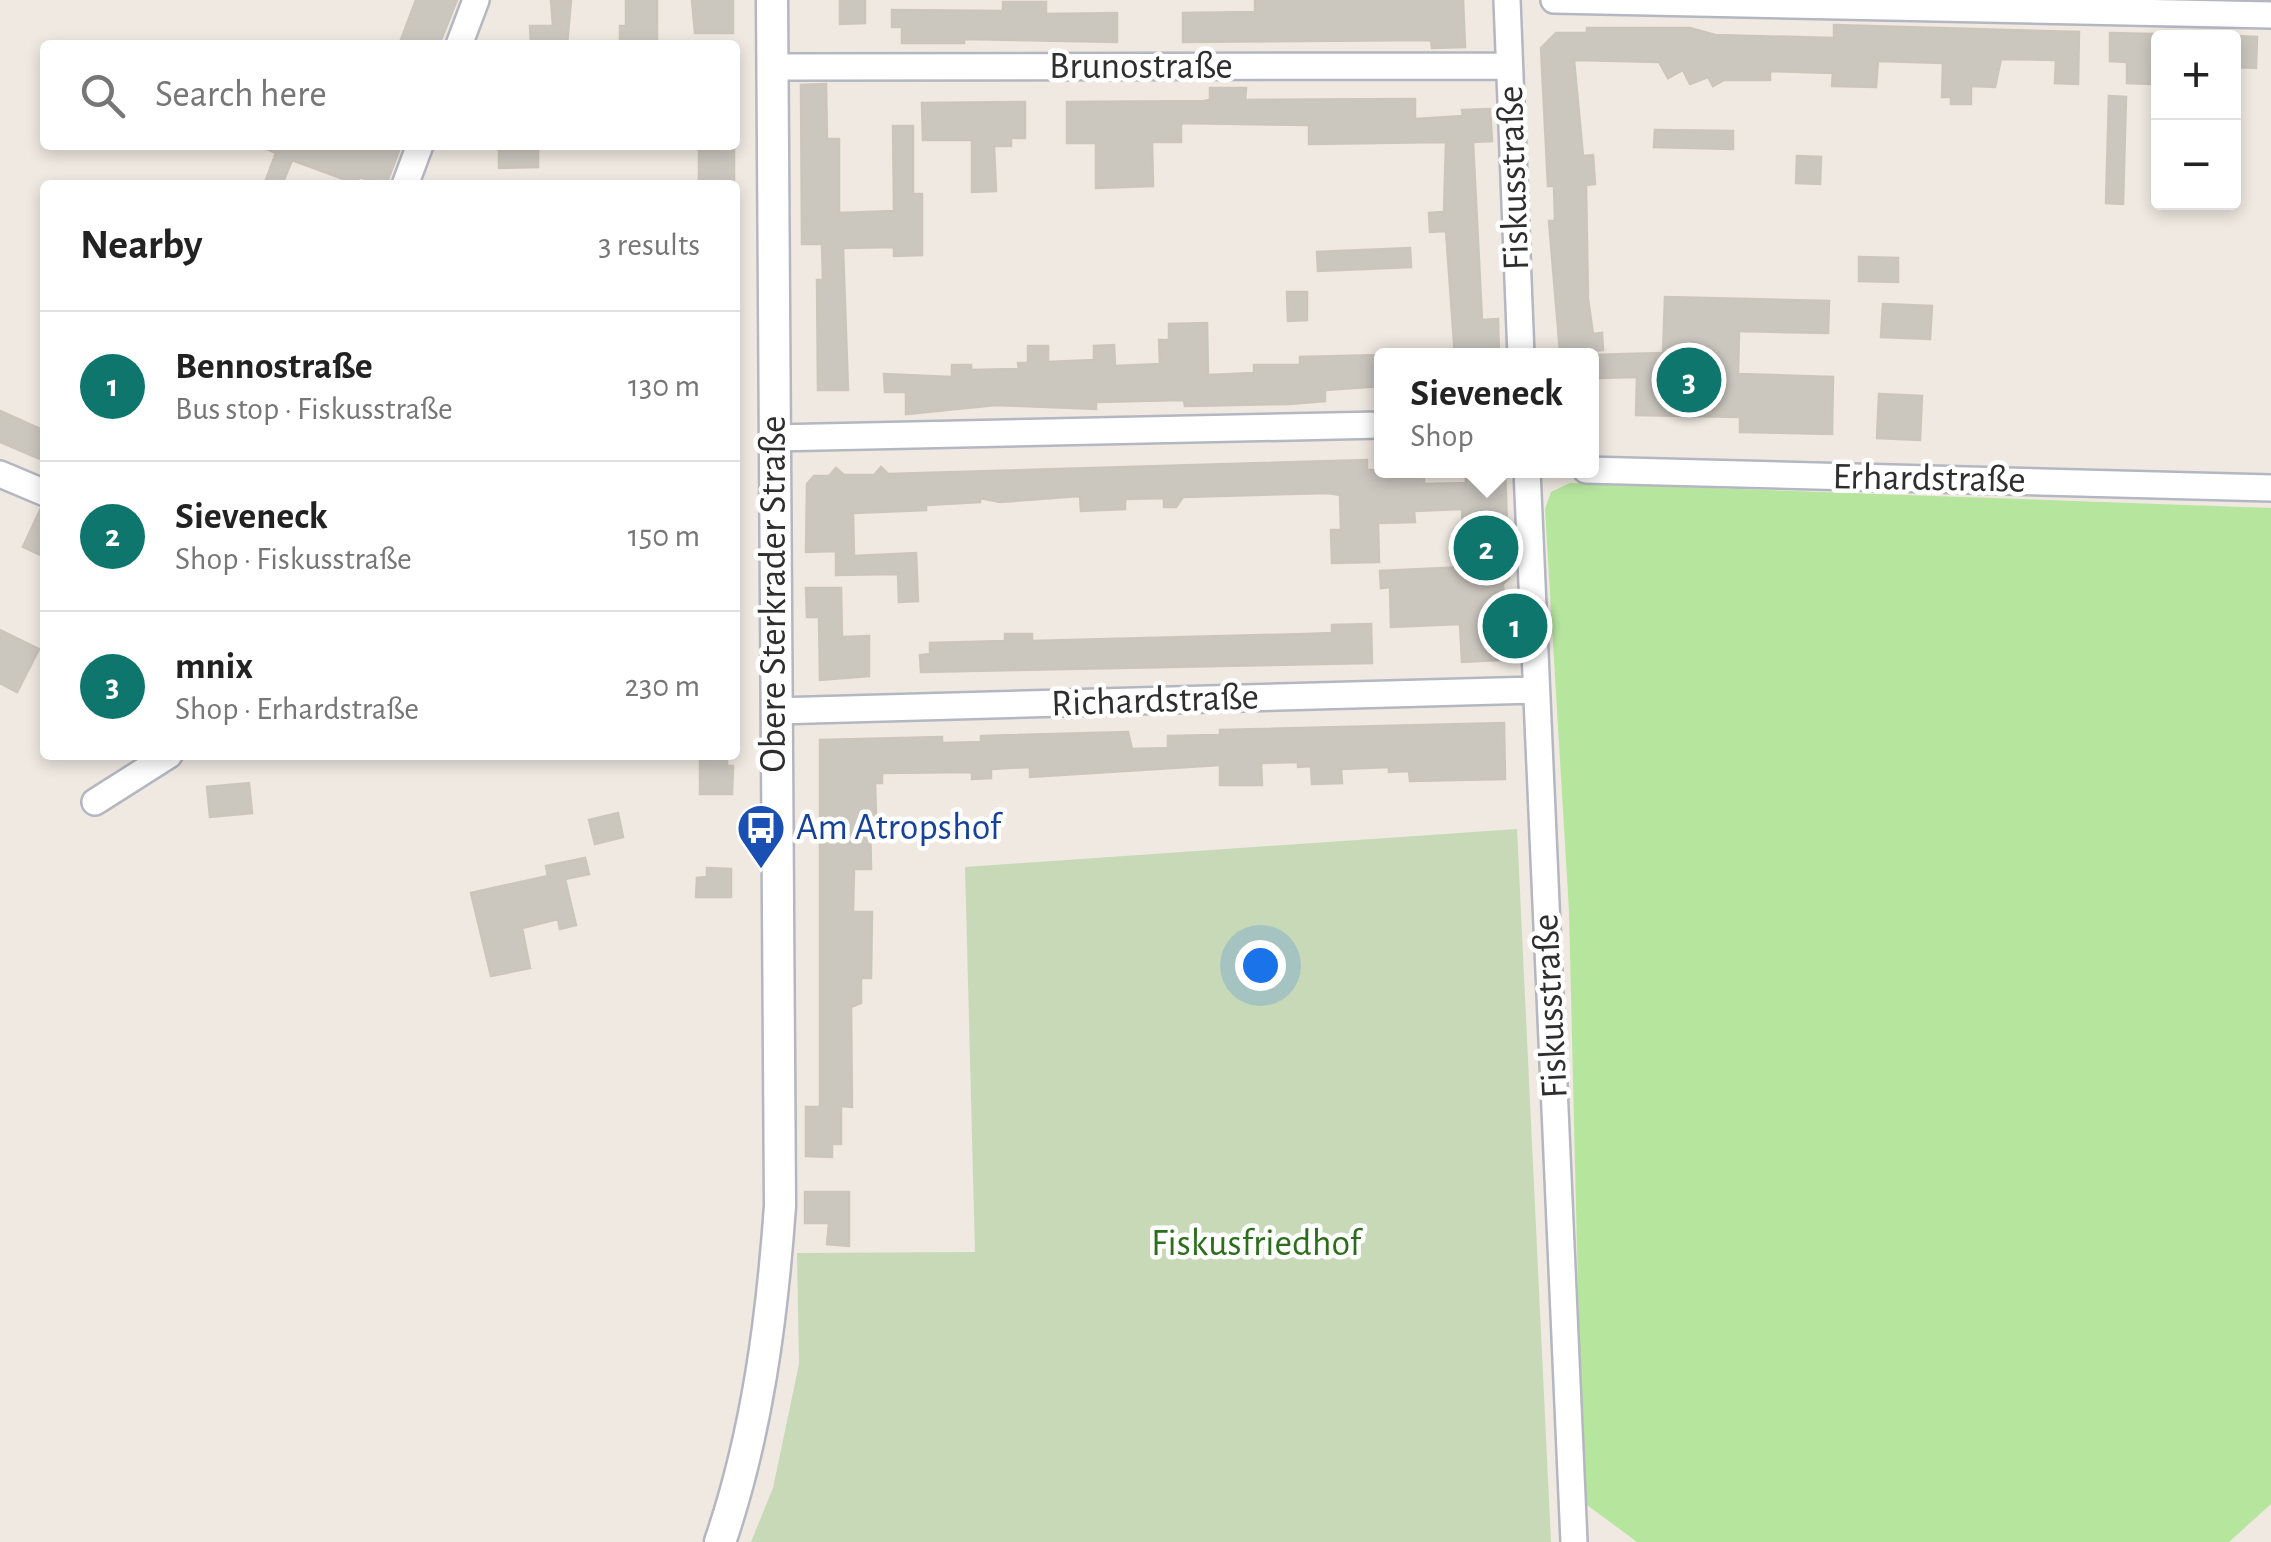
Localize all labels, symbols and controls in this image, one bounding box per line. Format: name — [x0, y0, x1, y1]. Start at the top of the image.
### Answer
map controls — [2151, 30, 2241, 210]
button: + — [2151, 30, 2241, 120]
search box — [40, 40, 740, 150]
street label: Brunostraße — [1049, 48, 1233, 86]
icon: search — [75, 68, 130, 123]
text: Search here — [155, 76, 327, 114]
street label: Fiskusstraße — [1492, 85, 1536, 271]
button: − — [2151, 120, 2241, 210]
text: Nearby — [80, 224, 203, 266]
text: 3 results — [598, 229, 700, 261]
pin: 3 — [1656, 342, 1722, 418]
text: Bennostraße — [175, 348, 373, 386]
popup — [1374, 348, 1599, 478]
text: 1 — [107, 370, 118, 402]
text: 130 m — [628, 370, 700, 402]
text: Sieveneck — [1410, 375, 1563, 413]
text: Bus stop · Fiskusstraße — [175, 393, 453, 425]
street label: Obere Sterkrader Straße — [755, 415, 793, 773]
text: Shop — [1410, 420, 1474, 452]
street label: Erhardstraße — [1832, 458, 2026, 500]
text: Sieveneck — [175, 498, 328, 536]
pin: 2 — [1454, 510, 1518, 586]
text: 2 — [105, 520, 120, 552]
text: 150 m — [628, 520, 700, 552]
text: Shop · Fiskusstraße — [175, 543, 412, 575]
pin: 1 — [1482, 588, 1548, 664]
text: mnix — [175, 648, 253, 686]
text: 3 — [106, 670, 119, 702]
text: 230 m — [624, 670, 700, 702]
street label: Richardstraße — [1050, 678, 1260, 724]
text: Shop · Erhardstraße — [175, 693, 419, 725]
bus stop icon: Am Atropshof — [735, 802, 787, 870]
place label: Am Atropshof — [796, 809, 1004, 847]
street label: Fiskusstraße — [1527, 913, 1575, 1099]
your location — [1235, 940, 1286, 991]
park label: Fiskusfriedhof — [1151, 1225, 1363, 1263]

